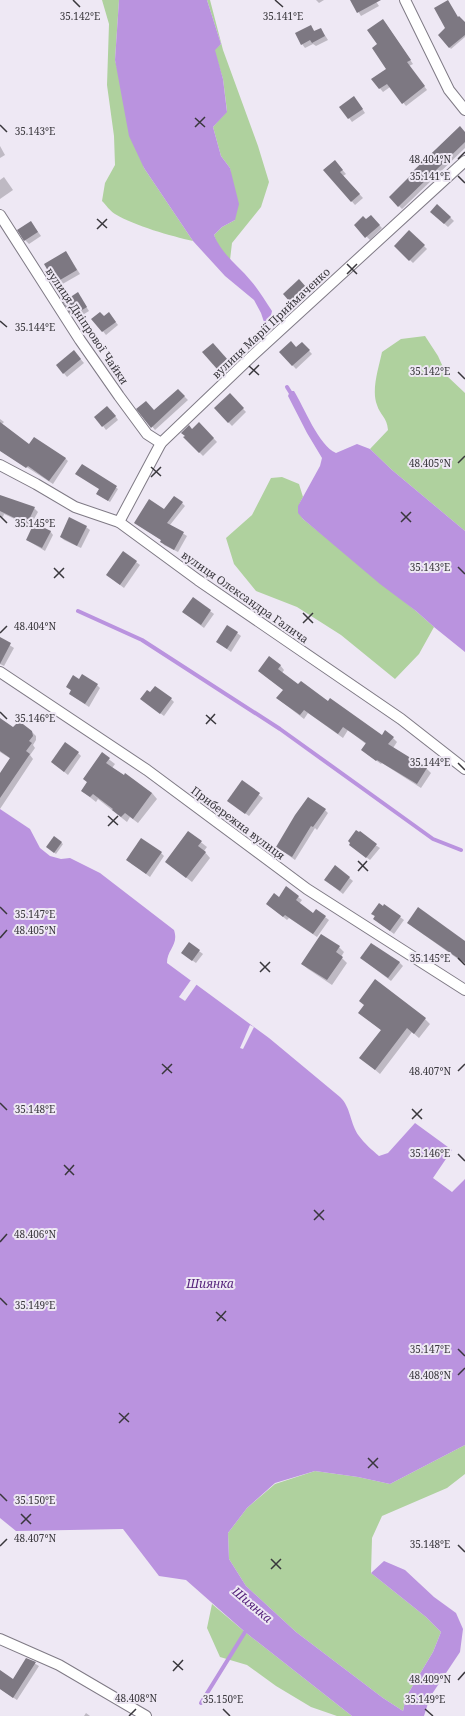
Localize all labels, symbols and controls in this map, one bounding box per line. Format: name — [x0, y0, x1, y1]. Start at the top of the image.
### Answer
text: 35.142°E — [60, 9, 100, 23]
text: 35.141°E — [263, 9, 303, 23]
text: 35.143°E — [15, 124, 55, 138]
text: 48.404°N — [409, 152, 451, 166]
text: 35.141°E — [410, 169, 450, 183]
street label: вулиця Дніпрової Чайки — [43, 264, 132, 387]
street label: вулиця Марії Приймаченко — [208, 264, 333, 381]
text: 35.144°E — [15, 320, 55, 334]
text: 35.142°E — [410, 364, 450, 378]
text: 48.405°N — [409, 456, 451, 470]
text: 35.145°E — [15, 516, 55, 530]
street label: вулиця Олександра Галича — [179, 547, 312, 646]
text: 35.143°E — [410, 560, 450, 574]
text: 48.404°N — [14, 619, 56, 633]
text: 35.146°E — [15, 711, 55, 725]
text: 35.144°E — [410, 755, 450, 769]
street label: Прибережна вулиця — [188, 782, 288, 863]
text: 35.147°E — [15, 907, 55, 921]
text: 48.405°N — [14, 923, 56, 937]
text: 35.145°E — [410, 951, 450, 965]
text: 48.407°N — [409, 1064, 451, 1078]
text: 35.148°E — [15, 1102, 55, 1116]
text: 35.146°E — [410, 1146, 450, 1160]
text: 48.406°N — [14, 1227, 56, 1241]
water label: Шиянка — [185, 1275, 234, 1292]
text: 35.149°E — [15, 1298, 55, 1312]
text: 35.147°E — [410, 1342, 450, 1356]
text: 48.408°N — [409, 1368, 451, 1382]
text: 35.150°E — [15, 1493, 55, 1507]
text: 48.407°N — [14, 1531, 56, 1545]
text: 35.148°E — [410, 1537, 450, 1551]
water label: Шиянка — [228, 1582, 276, 1627]
text: 48.409°N — [409, 1672, 451, 1686]
text: 48.408°N — [115, 1691, 157, 1705]
text: 35.150°E — [203, 1692, 243, 1706]
text: 35.149°E — [405, 1692, 445, 1706]

